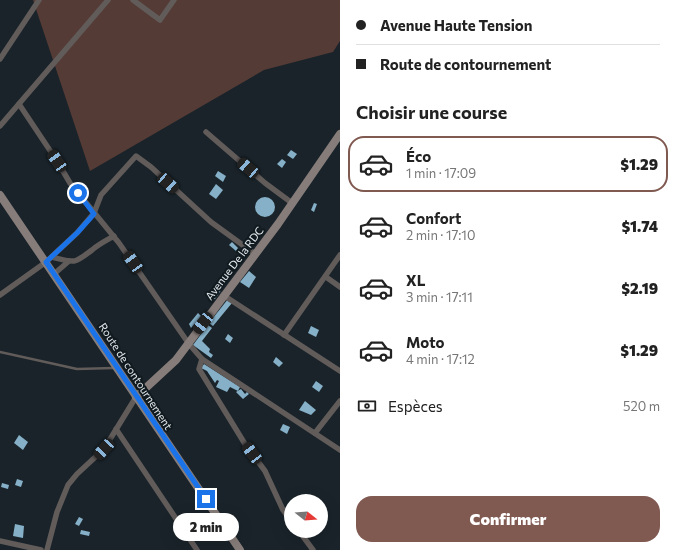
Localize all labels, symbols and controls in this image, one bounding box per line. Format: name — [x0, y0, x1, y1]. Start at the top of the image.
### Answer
text: Avenue Haute Tension — [380, 16, 532, 34]
text: Route de contournement — [380, 55, 551, 73]
text: Choisir une course — [356, 101, 507, 123]
icon: car — [358, 146, 394, 182]
text: Éco — [406, 147, 431, 165]
car — [45, 148, 69, 174]
text: $1.29 — [620, 155, 658, 173]
car — [235, 156, 261, 180]
text: 1 min · 17:09 — [406, 165, 476, 181]
car — [155, 171, 181, 195]
route start — [69, 184, 87, 202]
icon: car — [358, 208, 394, 244]
text: Confort — [406, 209, 461, 227]
text: $1.74 — [621, 217, 658, 235]
street label: Avenue De la RDC — [202, 224, 266, 302]
text: 2 min · 17:10 — [406, 227, 475, 243]
car — [121, 249, 145, 275]
icon: car — [358, 270, 394, 306]
text: XL — [406, 271, 425, 289]
text: $2.19 — [621, 279, 658, 297]
text: 3 min · 17:11 — [406, 289, 473, 305]
car — [191, 310, 215, 336]
street label: Route de contournement — [97, 320, 176, 432]
icon: car — [358, 332, 394, 368]
text: Moto — [406, 333, 445, 351]
text: $1.29 — [620, 341, 658, 359]
text: 4 min · 17:12 — [406, 351, 475, 367]
icon: cash — [356, 395, 378, 417]
text: Espèces — [388, 397, 443, 415]
text: 520 m — [623, 398, 660, 414]
car — [91, 436, 117, 462]
car — [240, 440, 264, 466]
route end — [197, 490, 215, 508]
north arrow — [284, 494, 328, 538]
map controls — [284, 494, 328, 538]
button: Confirmer — [356, 496, 660, 542]
callout: 2 min — [173, 513, 239, 541]
text: 2 min — [190, 519, 222, 535]

